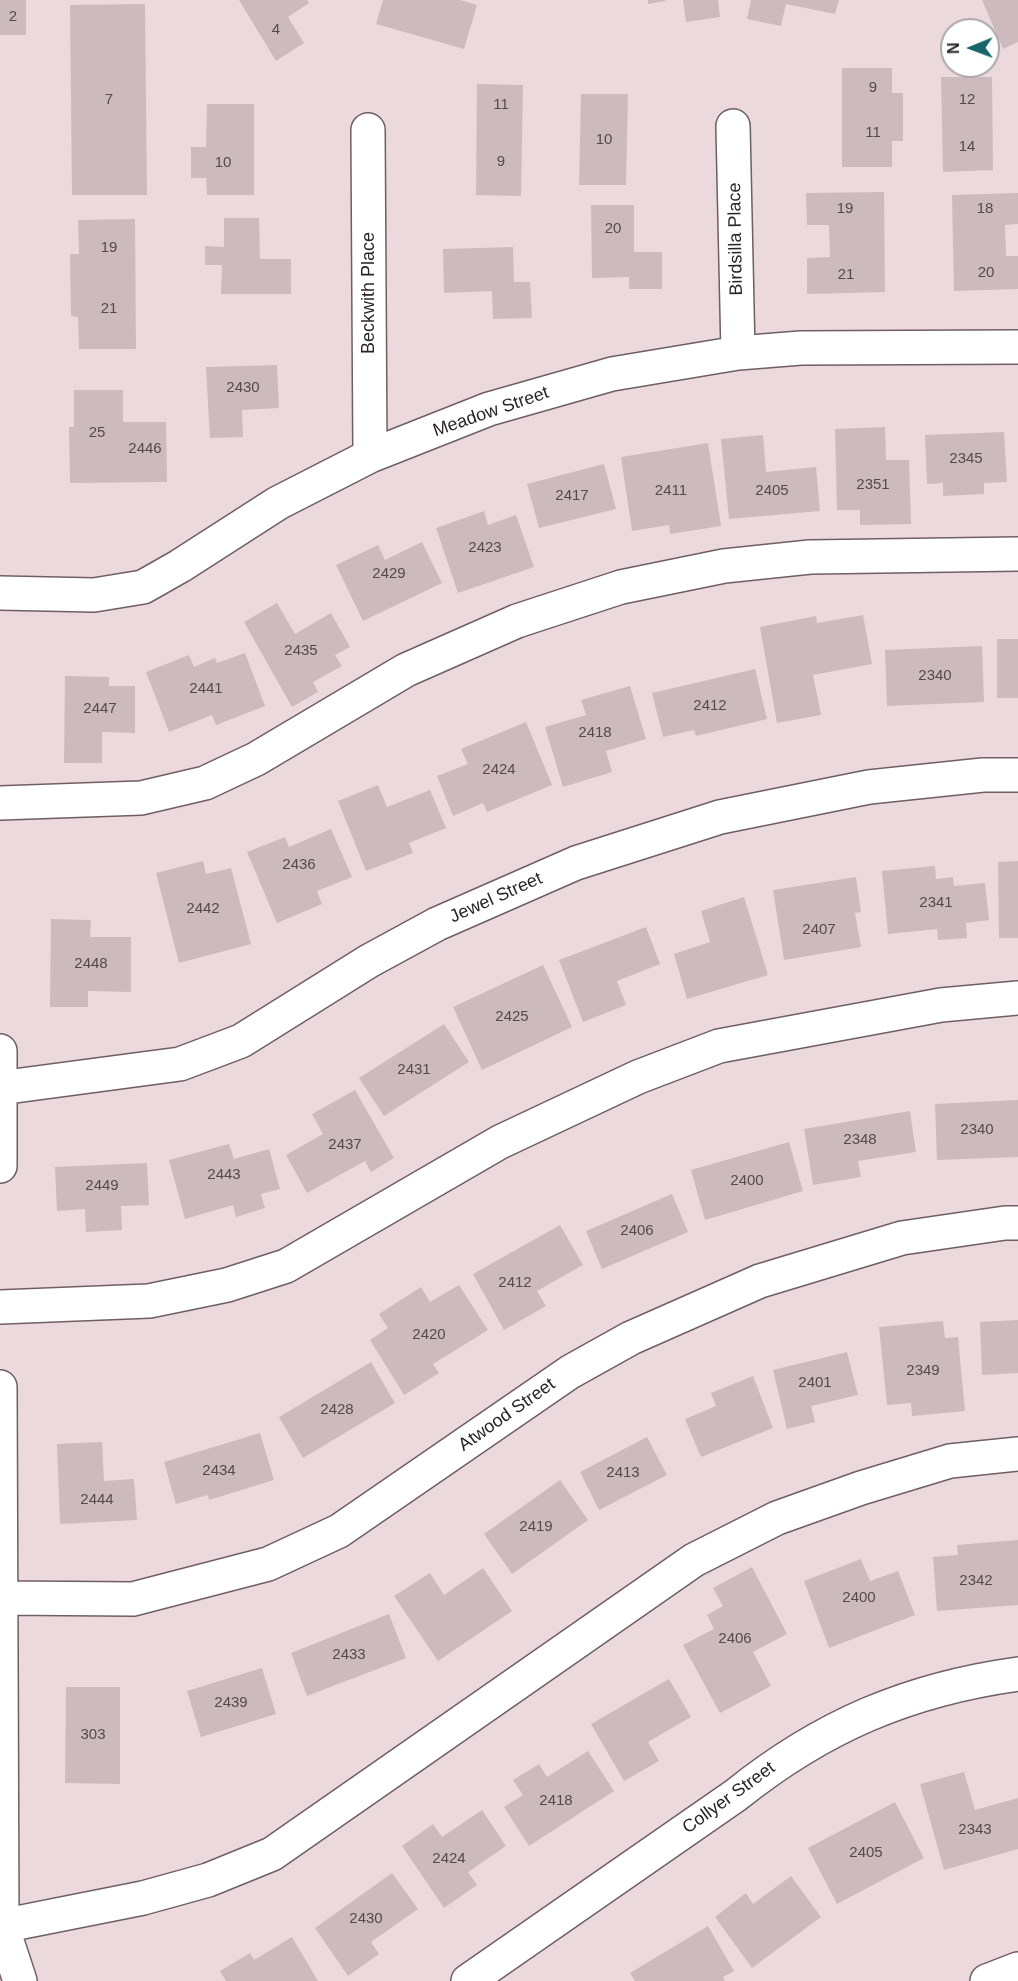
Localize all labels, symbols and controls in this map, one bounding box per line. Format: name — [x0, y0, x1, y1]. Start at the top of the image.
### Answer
house number: 2 — [9, 8, 17, 26]
north arrow — [940, 18, 1000, 78]
house number: 4 — [272, 21, 280, 39]
text: N — [945, 42, 962, 54]
house number: 9 — [869, 79, 877, 97]
house number: 7 — [105, 91, 113, 109]
house number: 12 — [959, 91, 975, 109]
house number: 11 — [493, 96, 509, 114]
house number: 11 — [865, 124, 881, 142]
house number: 10 — [596, 131, 612, 149]
house number: 14 — [959, 138, 975, 156]
house number: 9 — [497, 153, 505, 171]
house number: 10 — [215, 154, 231, 172]
street label: Birdsilla Place — [724, 182, 748, 296]
house number: 19 — [837, 200, 853, 218]
house number: 18 — [977, 200, 993, 218]
house number: 20 — [605, 220, 621, 238]
street label: Beckwith Place — [358, 232, 380, 354]
house number: 19 — [101, 239, 117, 257]
house number: 20 — [978, 264, 994, 282]
house number: 21 — [838, 266, 854, 284]
house number: 21 — [101, 300, 117, 318]
house number: 2430 — [226, 379, 260, 397]
street label: Meadow Street — [430, 382, 552, 442]
house number: 25 — [89, 424, 105, 442]
house number: 2446 — [128, 440, 162, 458]
house number: 2345 — [949, 450, 983, 468]
house number: 2351 — [856, 476, 890, 494]
house number: 2411 — [655, 482, 687, 500]
house number: 2405 — [755, 482, 789, 500]
house number: 2417 — [555, 487, 589, 505]
house number: 2423 — [468, 539, 502, 557]
house number: 2429 — [372, 565, 406, 583]
house number: 2435 — [284, 642, 318, 660]
house number: 2340 — [918, 667, 952, 685]
house number: 2441 — [189, 680, 223, 698]
house number: 2412 — [693, 697, 727, 715]
house number: 2447 — [83, 700, 117, 718]
house number: 2418 — [578, 724, 612, 742]
house number: 2424 — [482, 761, 516, 779]
house number: 2436 — [282, 856, 316, 874]
street label: Jewel Street — [446, 868, 546, 928]
house number: 2341 — [919, 894, 953, 912]
house number: 2442 — [186, 900, 220, 918]
house number: 2407 — [802, 921, 836, 939]
house number: 2448 — [74, 955, 108, 973]
house number: 2425 — [495, 1008, 529, 1026]
house number: 2431 — [397, 1061, 431, 1079]
house number: 2340 — [960, 1121, 994, 1139]
house number: 2348 — [843, 1131, 877, 1149]
house number: 2437 — [328, 1136, 362, 1154]
house number: 2443 — [207, 1166, 241, 1184]
house number: 2400 — [730, 1172, 764, 1190]
house number: 2449 — [85, 1177, 119, 1195]
house number: 2406 — [620, 1222, 654, 1240]
house number: 2412 — [498, 1274, 532, 1292]
house number: 2420 — [412, 1326, 446, 1344]
house number: 2349 — [906, 1362, 940, 1380]
street label: Atwood Street — [454, 1374, 560, 1456]
house number: 2401 — [798, 1374, 832, 1392]
house number: 2428 — [320, 1401, 354, 1419]
house number: 2434 — [202, 1462, 236, 1480]
house number: 2413 — [606, 1464, 640, 1482]
house number: 2444 — [80, 1491, 114, 1509]
house number: 2419 — [519, 1518, 553, 1536]
house number: 2342 — [959, 1572, 993, 1590]
house number: 2400 — [842, 1589, 876, 1607]
house number: 2406 — [718, 1630, 752, 1648]
house number: 2433 — [332, 1646, 366, 1664]
house number: 2439 — [214, 1694, 248, 1712]
house number: 303 — [80, 1726, 106, 1744]
street label: Collyer Street — [679, 1757, 779, 1839]
house number: 2418 — [539, 1792, 573, 1810]
house number: 2343 — [958, 1821, 992, 1839]
house number: 2405 — [849, 1844, 883, 1862]
house number: 2424 — [432, 1850, 466, 1868]
house number: 2430 — [349, 1910, 383, 1928]

